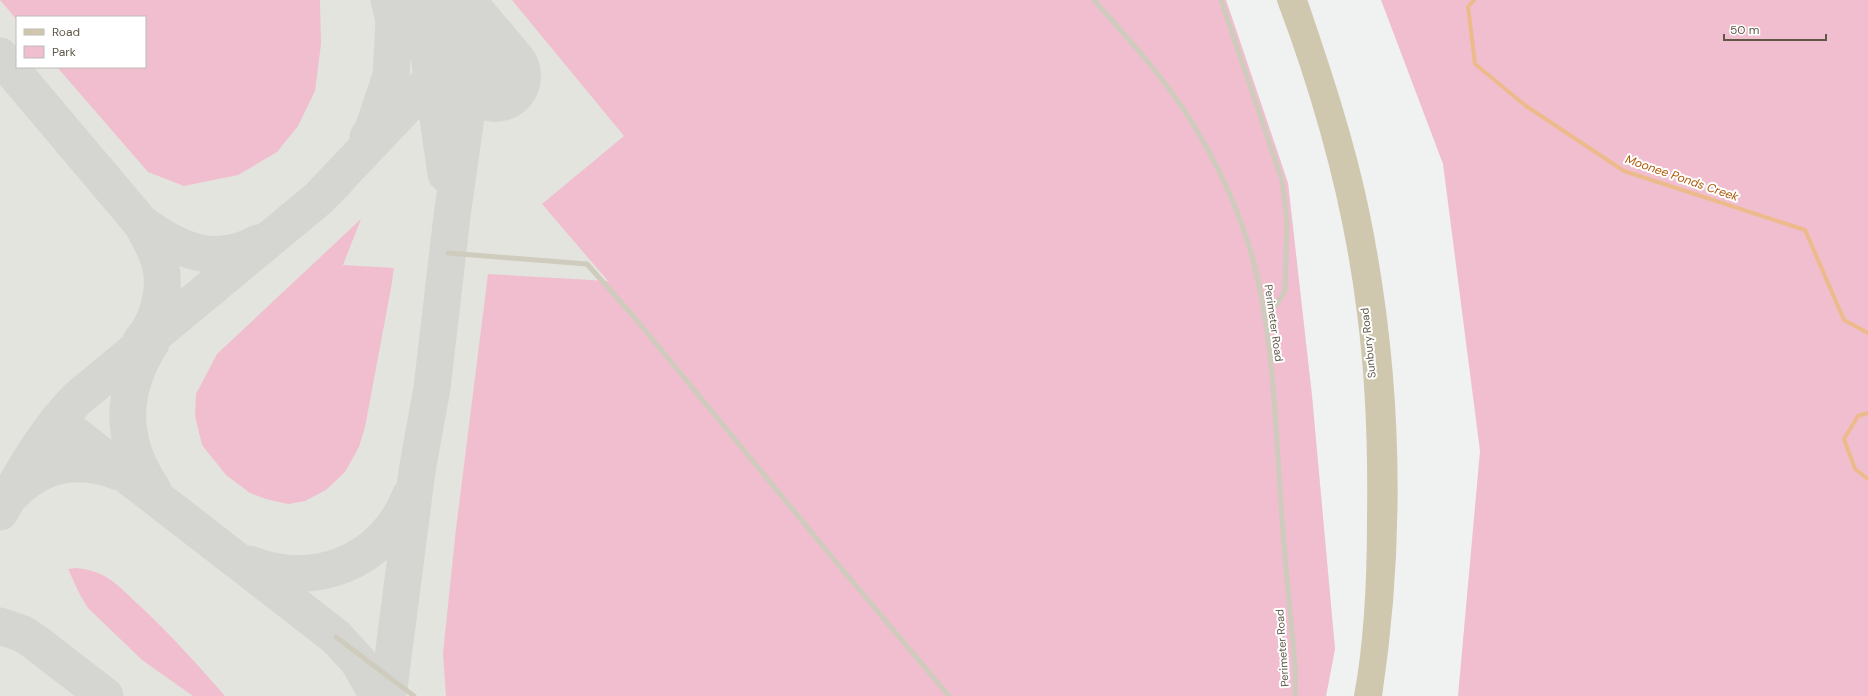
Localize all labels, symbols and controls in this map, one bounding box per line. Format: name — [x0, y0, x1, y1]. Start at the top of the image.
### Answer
legend — [16, 16, 146, 68]
scale bar — [1724, 16, 1826, 42]
text: 50 m — [1730, 22, 1759, 38]
text: Road — [52, 24, 80, 40]
text: Park — [52, 44, 76, 60]
water label: Moonee Ponds Creek — [1623, 151, 1742, 205]
street label: Perimeter Road — [1262, 283, 1286, 363]
street label: Sunbury Road — [1357, 307, 1379, 379]
street label: Perimeter Road — [1272, 609, 1292, 687]

